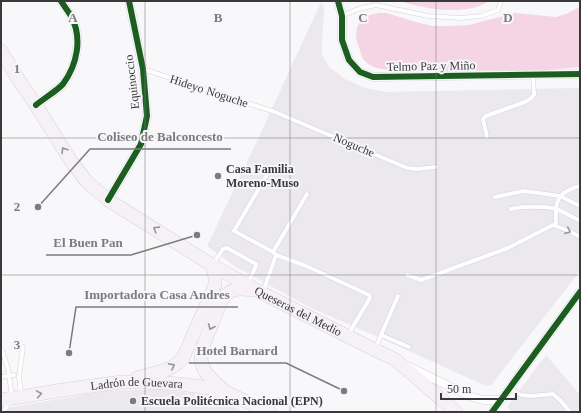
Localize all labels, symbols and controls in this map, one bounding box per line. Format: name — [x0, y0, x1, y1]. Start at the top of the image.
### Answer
text: A — [68, 10, 78, 25]
text: B — [214, 10, 223, 25]
text: C — [358, 10, 368, 25]
text: D — [503, 10, 513, 25]
street label: Equinoccio — [122, 54, 142, 110]
street label: Telmo Paz y Miño — [386, 58, 476, 74]
text: 1 — [14, 61, 20, 76]
street label: Hideyo Noguche — [168, 72, 250, 110]
callout: Coliseo de Balconcesto — [90, 124, 231, 149]
text: Coliseo de Balconcesto — [97, 129, 223, 144]
street label: Noguche — [331, 130, 377, 160]
one-way arrow — [61, 147, 69, 154]
place label: Casa Familia Moreno-Muso — [226, 162, 299, 190]
marker: Casa Familia Moreno-Muso — [213, 171, 223, 181]
text: 2 — [14, 199, 20, 214]
one-way arrow — [564, 226, 572, 234]
one-way arrow — [153, 227, 160, 234]
callout: El Buen Pan — [46, 230, 131, 255]
text: El Buen Pan — [53, 235, 123, 250]
callout: Importadora Casa Andres — [76, 282, 238, 307]
street label: Queseras del Medio — [252, 283, 344, 339]
text: Importadora Casa Andres — [84, 287, 230, 302]
one-way arrow — [208, 322, 216, 330]
text: 3 — [14, 337, 21, 352]
callout: Hotel Barnard — [189, 338, 286, 363]
text: Hotel Barnard — [196, 343, 278, 358]
one-way arrow — [168, 363, 176, 371]
street label: Ladrón de Guevara — [90, 375, 185, 393]
scale bar — [441, 375, 516, 401]
text: 50 m — [447, 382, 472, 396]
one-way arrow — [36, 390, 43, 398]
place label: Escuela Politécnica Nacional (EPN) — [141, 394, 323, 408]
marker: Escuela Politécnica Nacional (EPN) — [128, 396, 138, 406]

